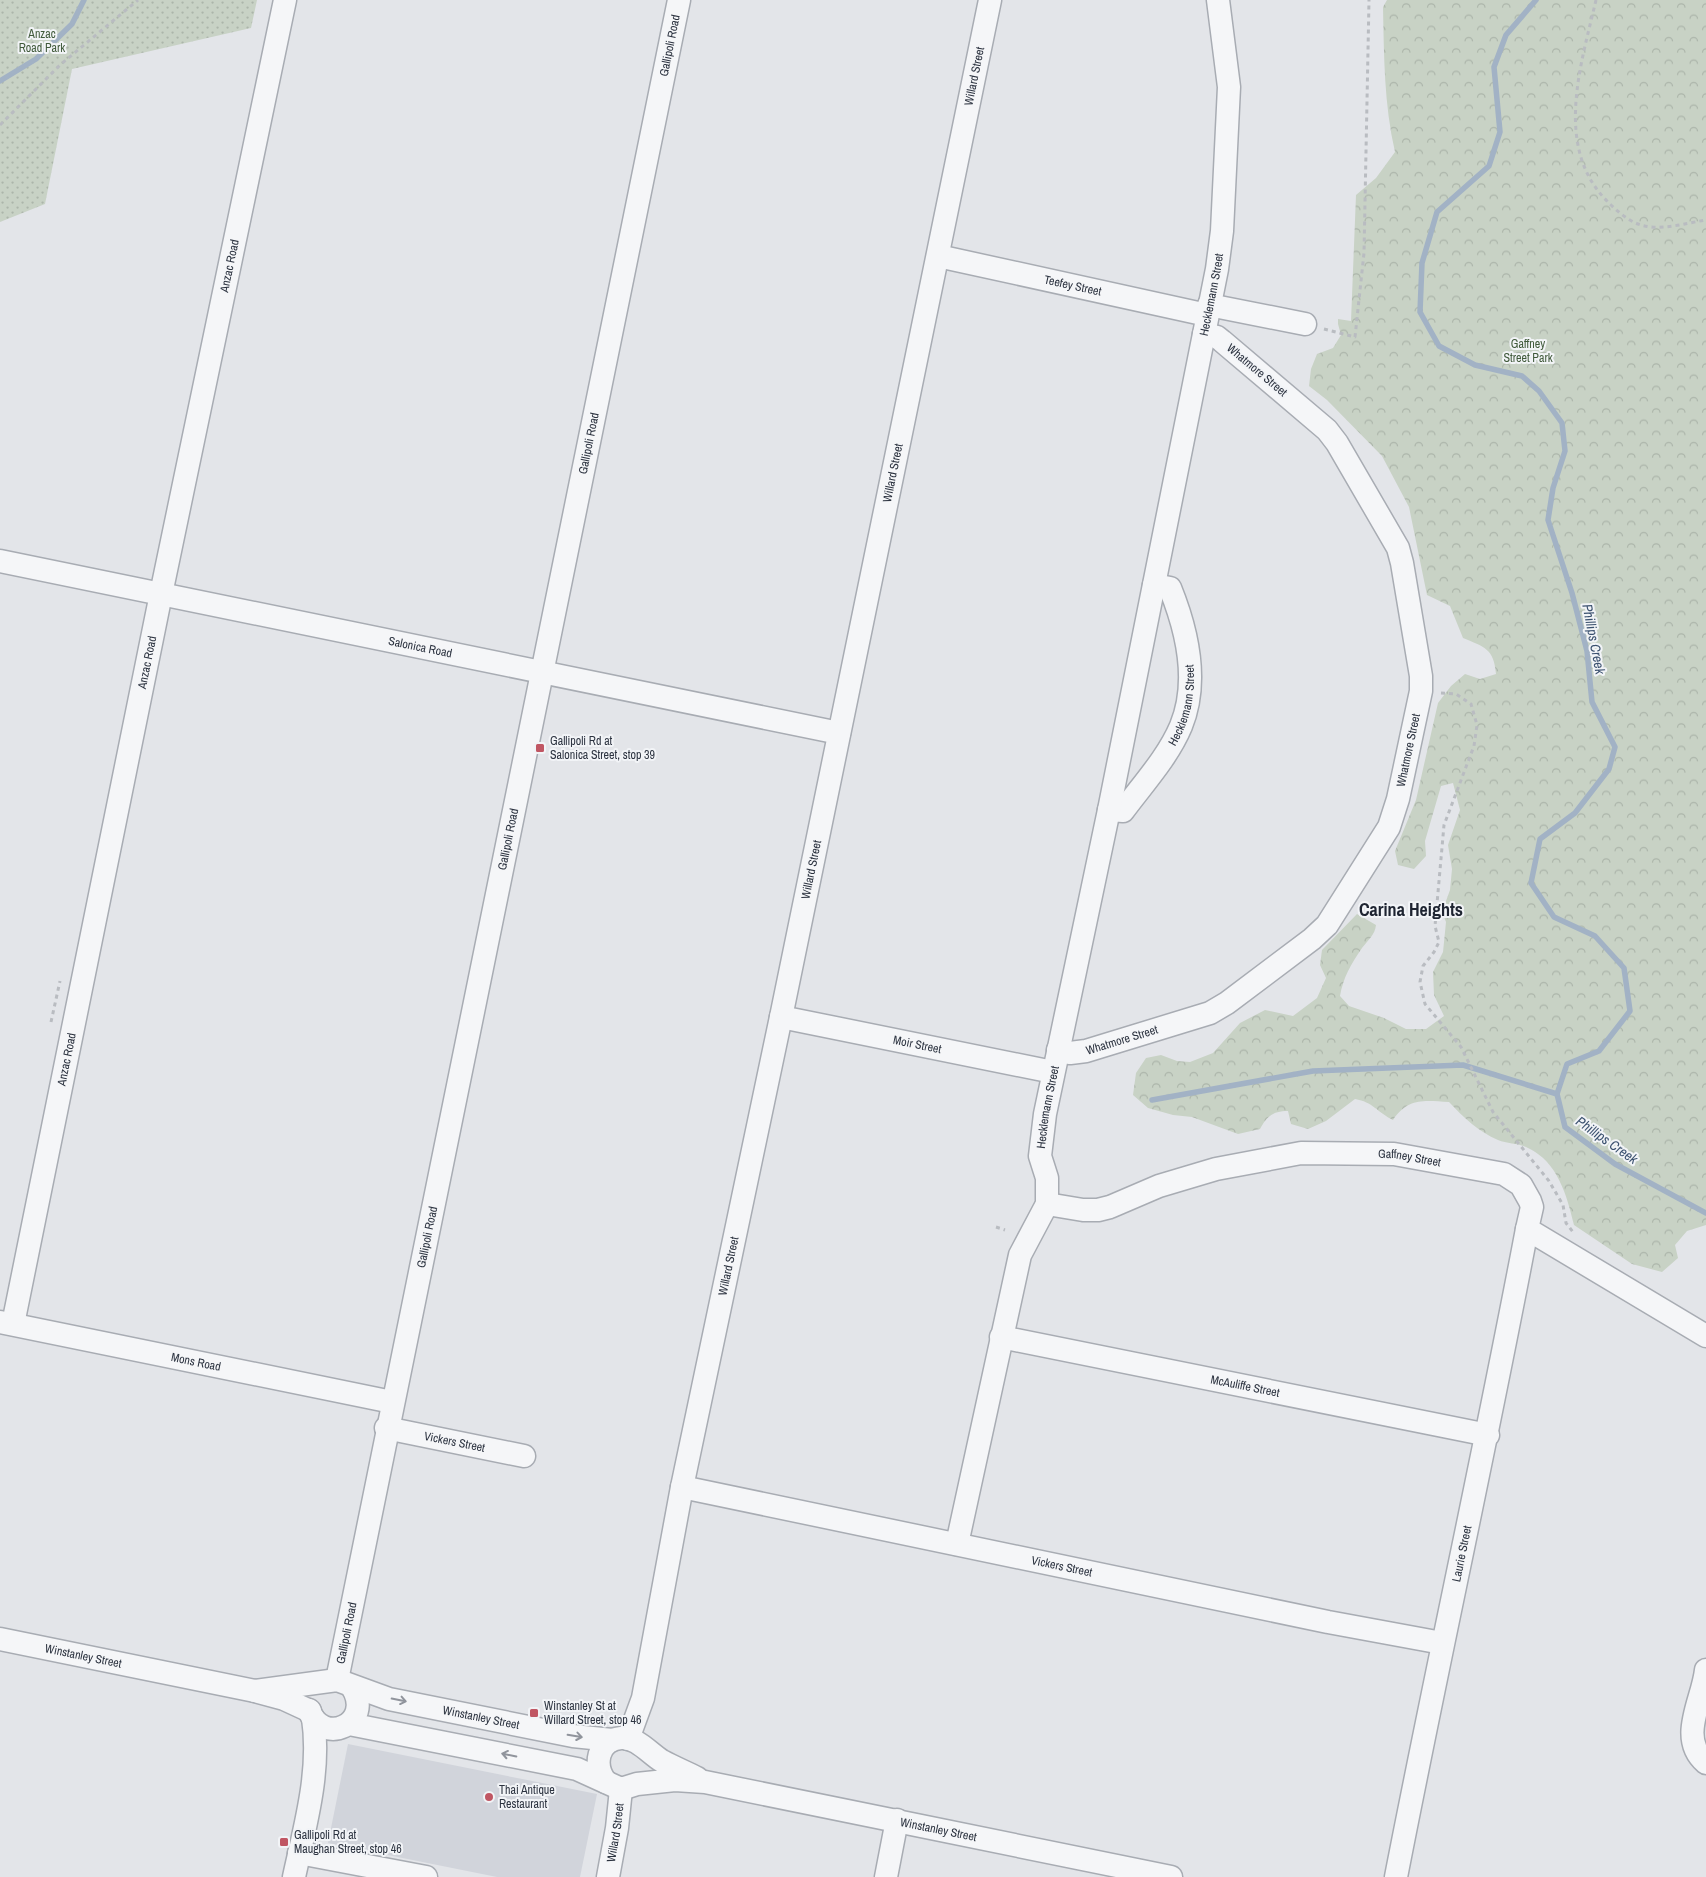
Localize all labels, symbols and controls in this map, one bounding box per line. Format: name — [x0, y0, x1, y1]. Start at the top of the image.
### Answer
street label: Gallipoli Road — [656, 13, 684, 78]
park label: Anzac Road Park — [19, 26, 65, 56]
street label: Willard Street — [960, 45, 988, 107]
street label: Anzac Road — [216, 238, 243, 295]
street label: Hecklemann Street — [1196, 252, 1227, 337]
street label: Teefey Street — [1043, 272, 1103, 300]
park label: Gaffney Street Park — [1503, 336, 1553, 366]
street label: Whatmore Street — [1223, 340, 1291, 400]
street label: Gallipoli Road — [575, 411, 603, 476]
street label: Willard Street — [879, 442, 907, 504]
water label: Phillips Creek — [1578, 602, 1610, 677]
street label: Salonica Road — [387, 633, 454, 661]
street label: Anzac Road — [134, 635, 160, 691]
street label: Hecklemann Street — [1165, 664, 1198, 749]
street label: Whatmore Street — [1393, 712, 1424, 788]
place label: Gallipoli Rd at Salonica Street, stop 39 — [550, 733, 655, 763]
marker: Gallipoli Rd at Salonica Street, stop 39 — [534, 742, 546, 754]
street label: Gallipoli Road — [494, 807, 522, 871]
street label: Willard Street — [797, 839, 825, 900]
district label: Carina Heights — [1359, 897, 1463, 922]
street label: Whatmore Street — [1084, 1021, 1160, 1059]
street label: Anzac Road — [53, 1031, 80, 1088]
street label: Moir Street — [892, 1032, 943, 1057]
street label: Hecklemann Street — [1033, 1064, 1063, 1150]
water label: Phillips Creek — [1573, 1112, 1642, 1169]
street label: Gaffney Street — [1378, 1146, 1442, 1170]
street label: Gallipoli Road — [413, 1205, 441, 1269]
street label: Willard Street — [715, 1235, 743, 1297]
street label: Mons Road — [170, 1349, 222, 1375]
street label: McAuliffe Street — [1209, 1371, 1281, 1401]
street label: Vickers Street — [423, 1428, 487, 1456]
street label: Laurie Street — [1448, 1524, 1475, 1583]
street label: Vickers Street — [1030, 1552, 1094, 1581]
street label: Gallipoli Road — [333, 1601, 361, 1665]
street label: Winstanley Street — [44, 1640, 123, 1672]
one-way arrow — [390, 1696, 406, 1706]
place label: Winstanley St at Willard Street, stop 46 — [544, 1698, 641, 1728]
street label: Winstanley Street — [441, 1702, 521, 1733]
marker: Winstanley St at Willard Street, stop 46 — [528, 1707, 540, 1719]
one-way arrow — [567, 1731, 583, 1741]
one-way arrow — [501, 1750, 517, 1759]
place label: Thai Antique Restaurant — [499, 1782, 555, 1812]
marker: Thai Antique Restaurant — [483, 1791, 495, 1803]
street label: Willard Street — [603, 1802, 628, 1864]
street label: Winstanley Street — [899, 1814, 978, 1845]
place label: Gallipoli Rd at Maughan Street, stop 46 — [294, 1827, 402, 1857]
marker: Gallipoli Rd at Maughan Street, stop 46 — [278, 1836, 290, 1848]

